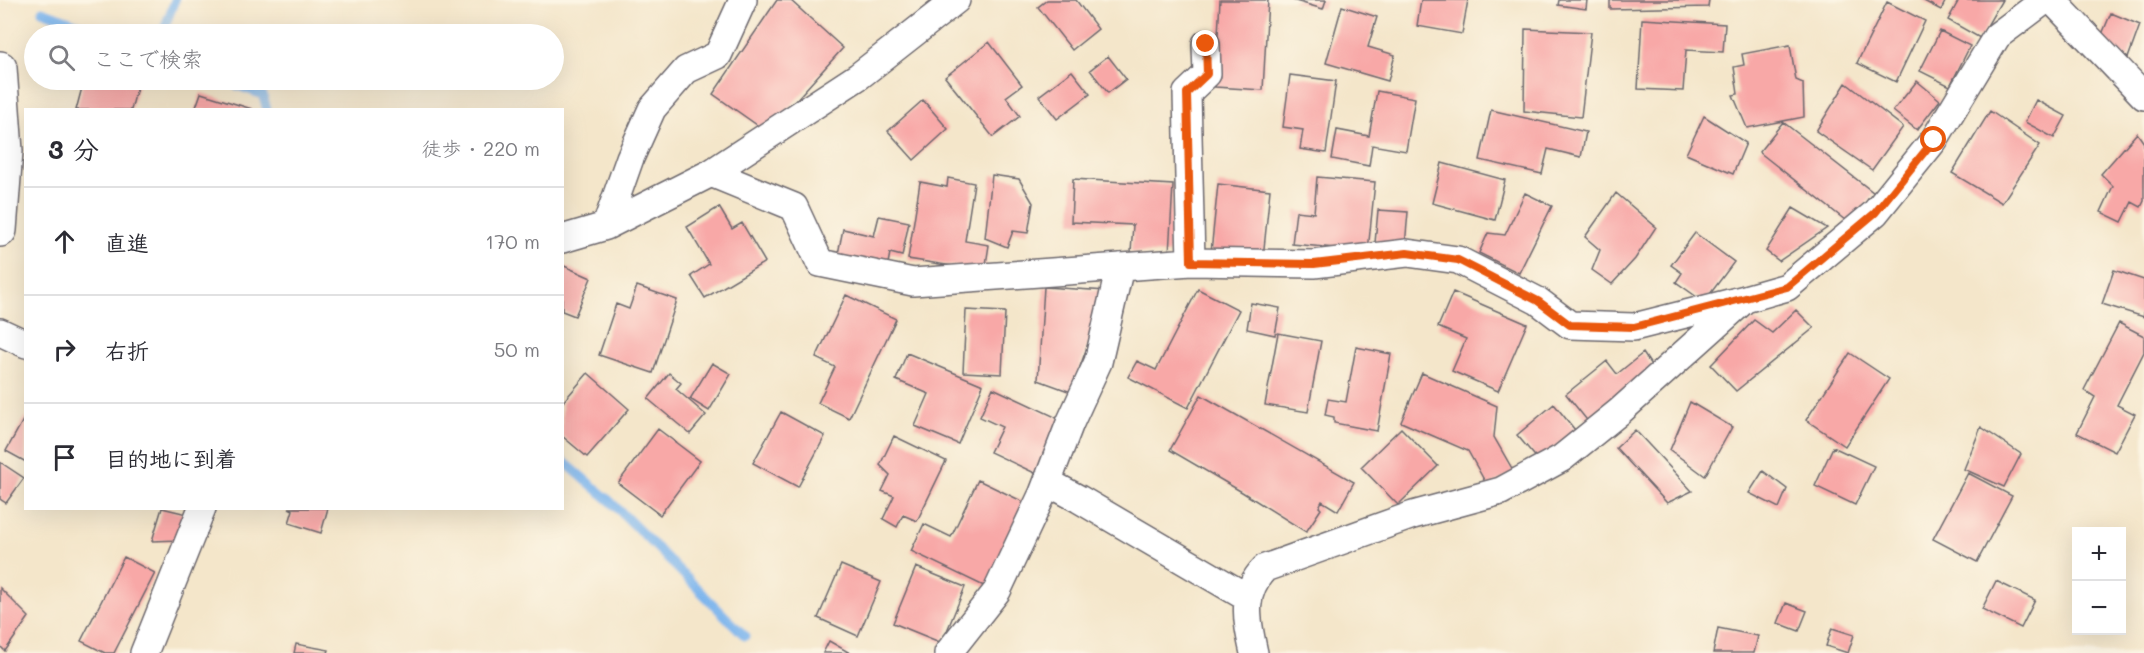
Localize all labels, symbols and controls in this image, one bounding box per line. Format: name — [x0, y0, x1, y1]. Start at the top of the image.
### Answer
search box — [24, 24, 564, 90]
route end — [1192, 30, 1218, 56]
icon: search — [45, 41, 78, 74]
text: ここで検索 — [93, 44, 203, 73]
route start — [1920, 126, 1946, 152]
text: 3 分 — [48, 132, 99, 166]
text: 徒歩 · 220 m — [422, 135, 540, 161]
icon: ahead — [48, 225, 81, 258]
text: 直進 — [105, 228, 149, 257]
text: 170 m — [485, 228, 540, 254]
icon: right — [48, 333, 81, 366]
text: 右折 — [105, 336, 149, 365]
text: 50 m — [494, 336, 540, 362]
icon: arrive — [48, 441, 81, 474]
text: 目的地に到着 — [105, 444, 237, 473]
map controls — [2072, 527, 2126, 635]
button: + — [2072, 527, 2126, 581]
button: − — [2072, 581, 2126, 635]

